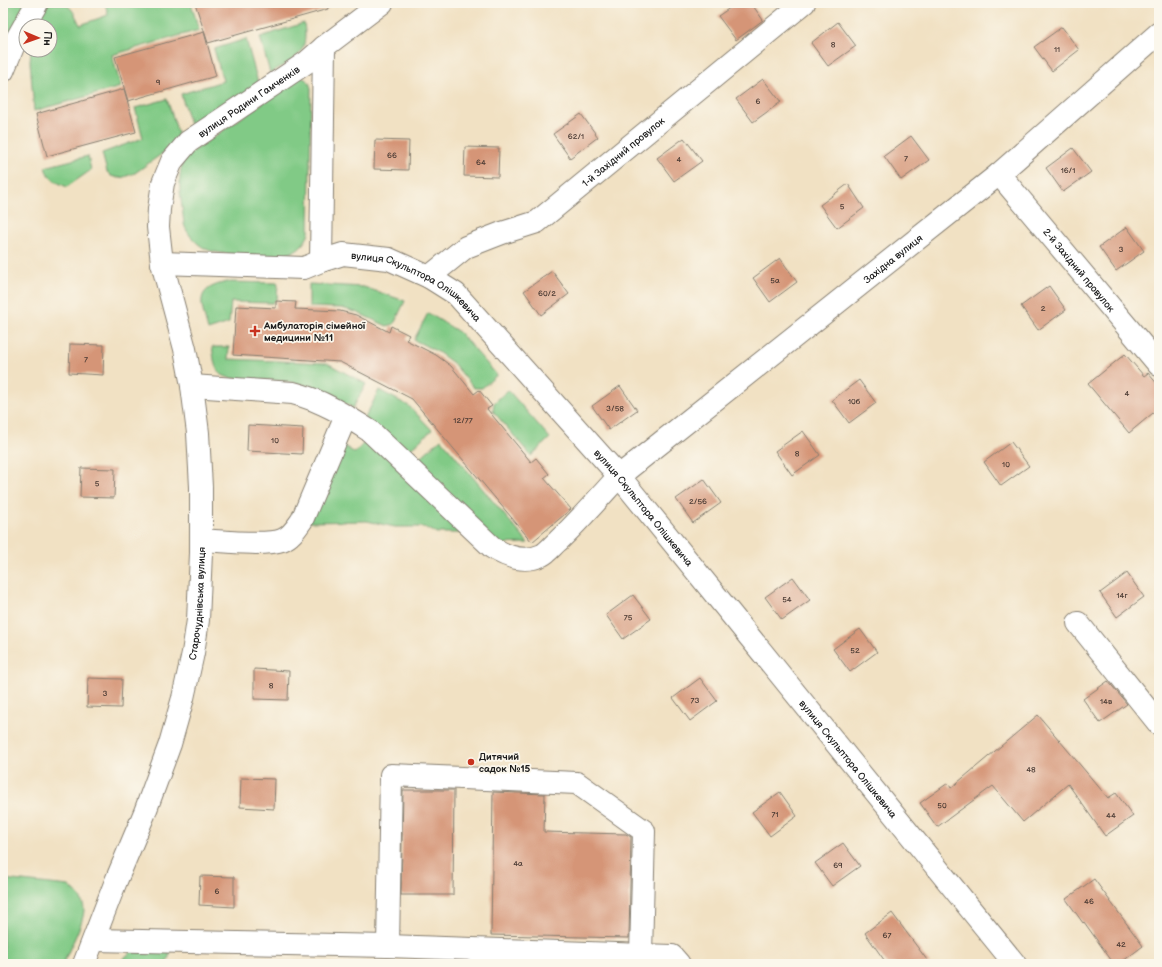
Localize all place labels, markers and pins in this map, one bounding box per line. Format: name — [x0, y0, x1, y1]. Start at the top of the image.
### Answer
place label: Амбулаторія сімейної медицини №11 — [263, 320, 366, 344]
marker: Амбулаторія сімейної медицини №11 — [249, 325, 261, 337]
place label: Дитячий садок №15 — [479, 751, 531, 775]
marker: Дитячий садок №15 — [466, 757, 476, 767]

